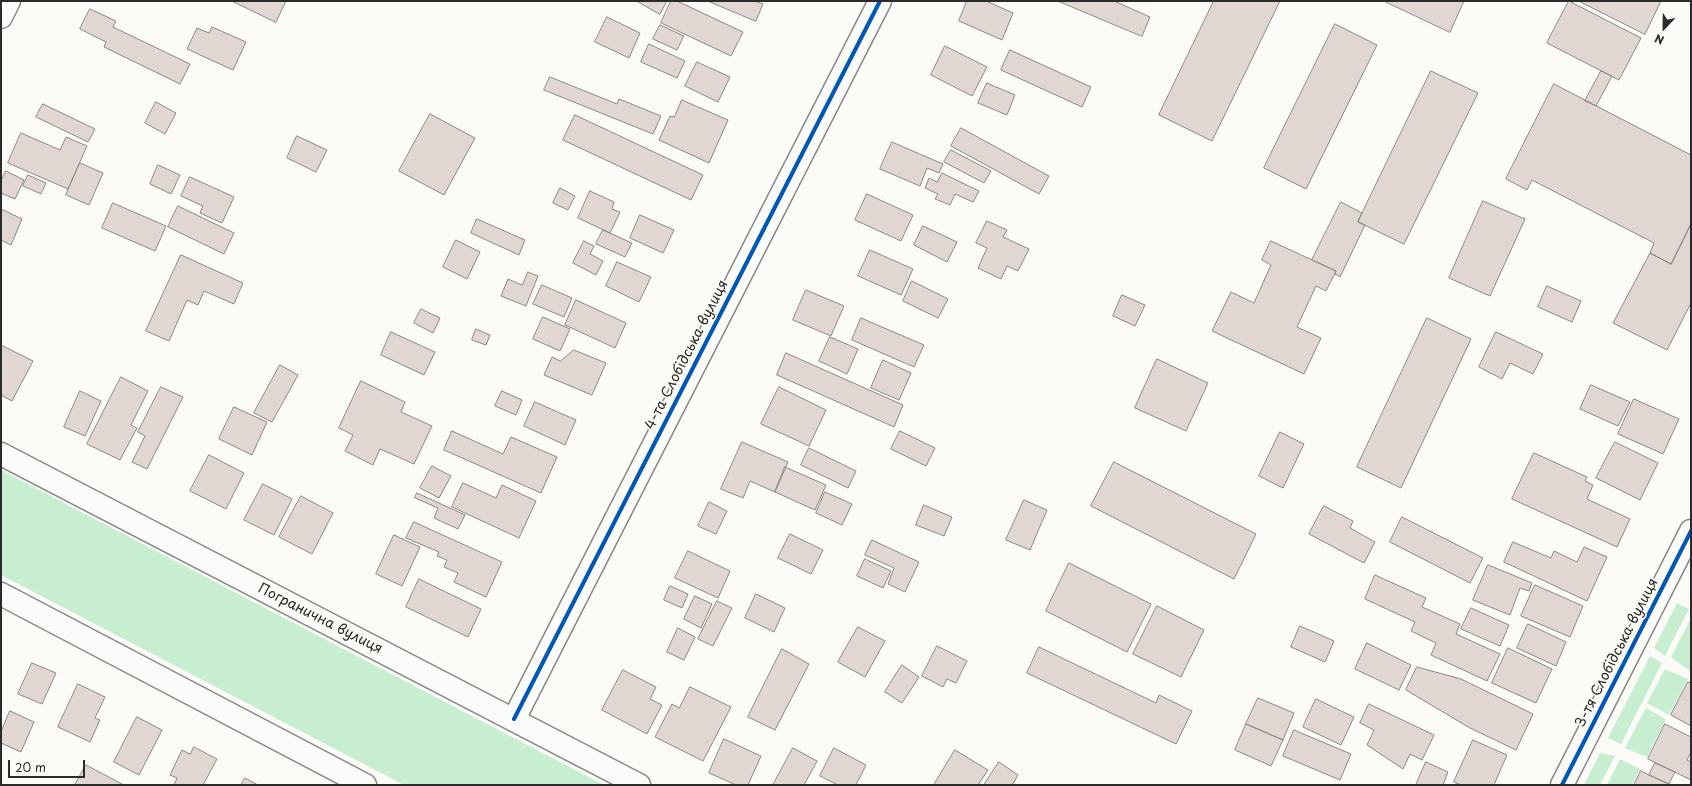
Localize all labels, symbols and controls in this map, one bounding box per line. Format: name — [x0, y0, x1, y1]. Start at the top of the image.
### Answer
north arrow — [1644, 8, 1684, 48]
text: N — [1652, 30, 1667, 49]
street label: 4-та Слобідська вулиця — [642, 277, 732, 433]
street label: 3-тя Слобідська вулиця — [1572, 576, 1662, 730]
street label: Погранична вулиця — [255, 580, 385, 658]
scale bar — [10, 752, 87, 778]
text: 20 m — [15, 758, 46, 776]

